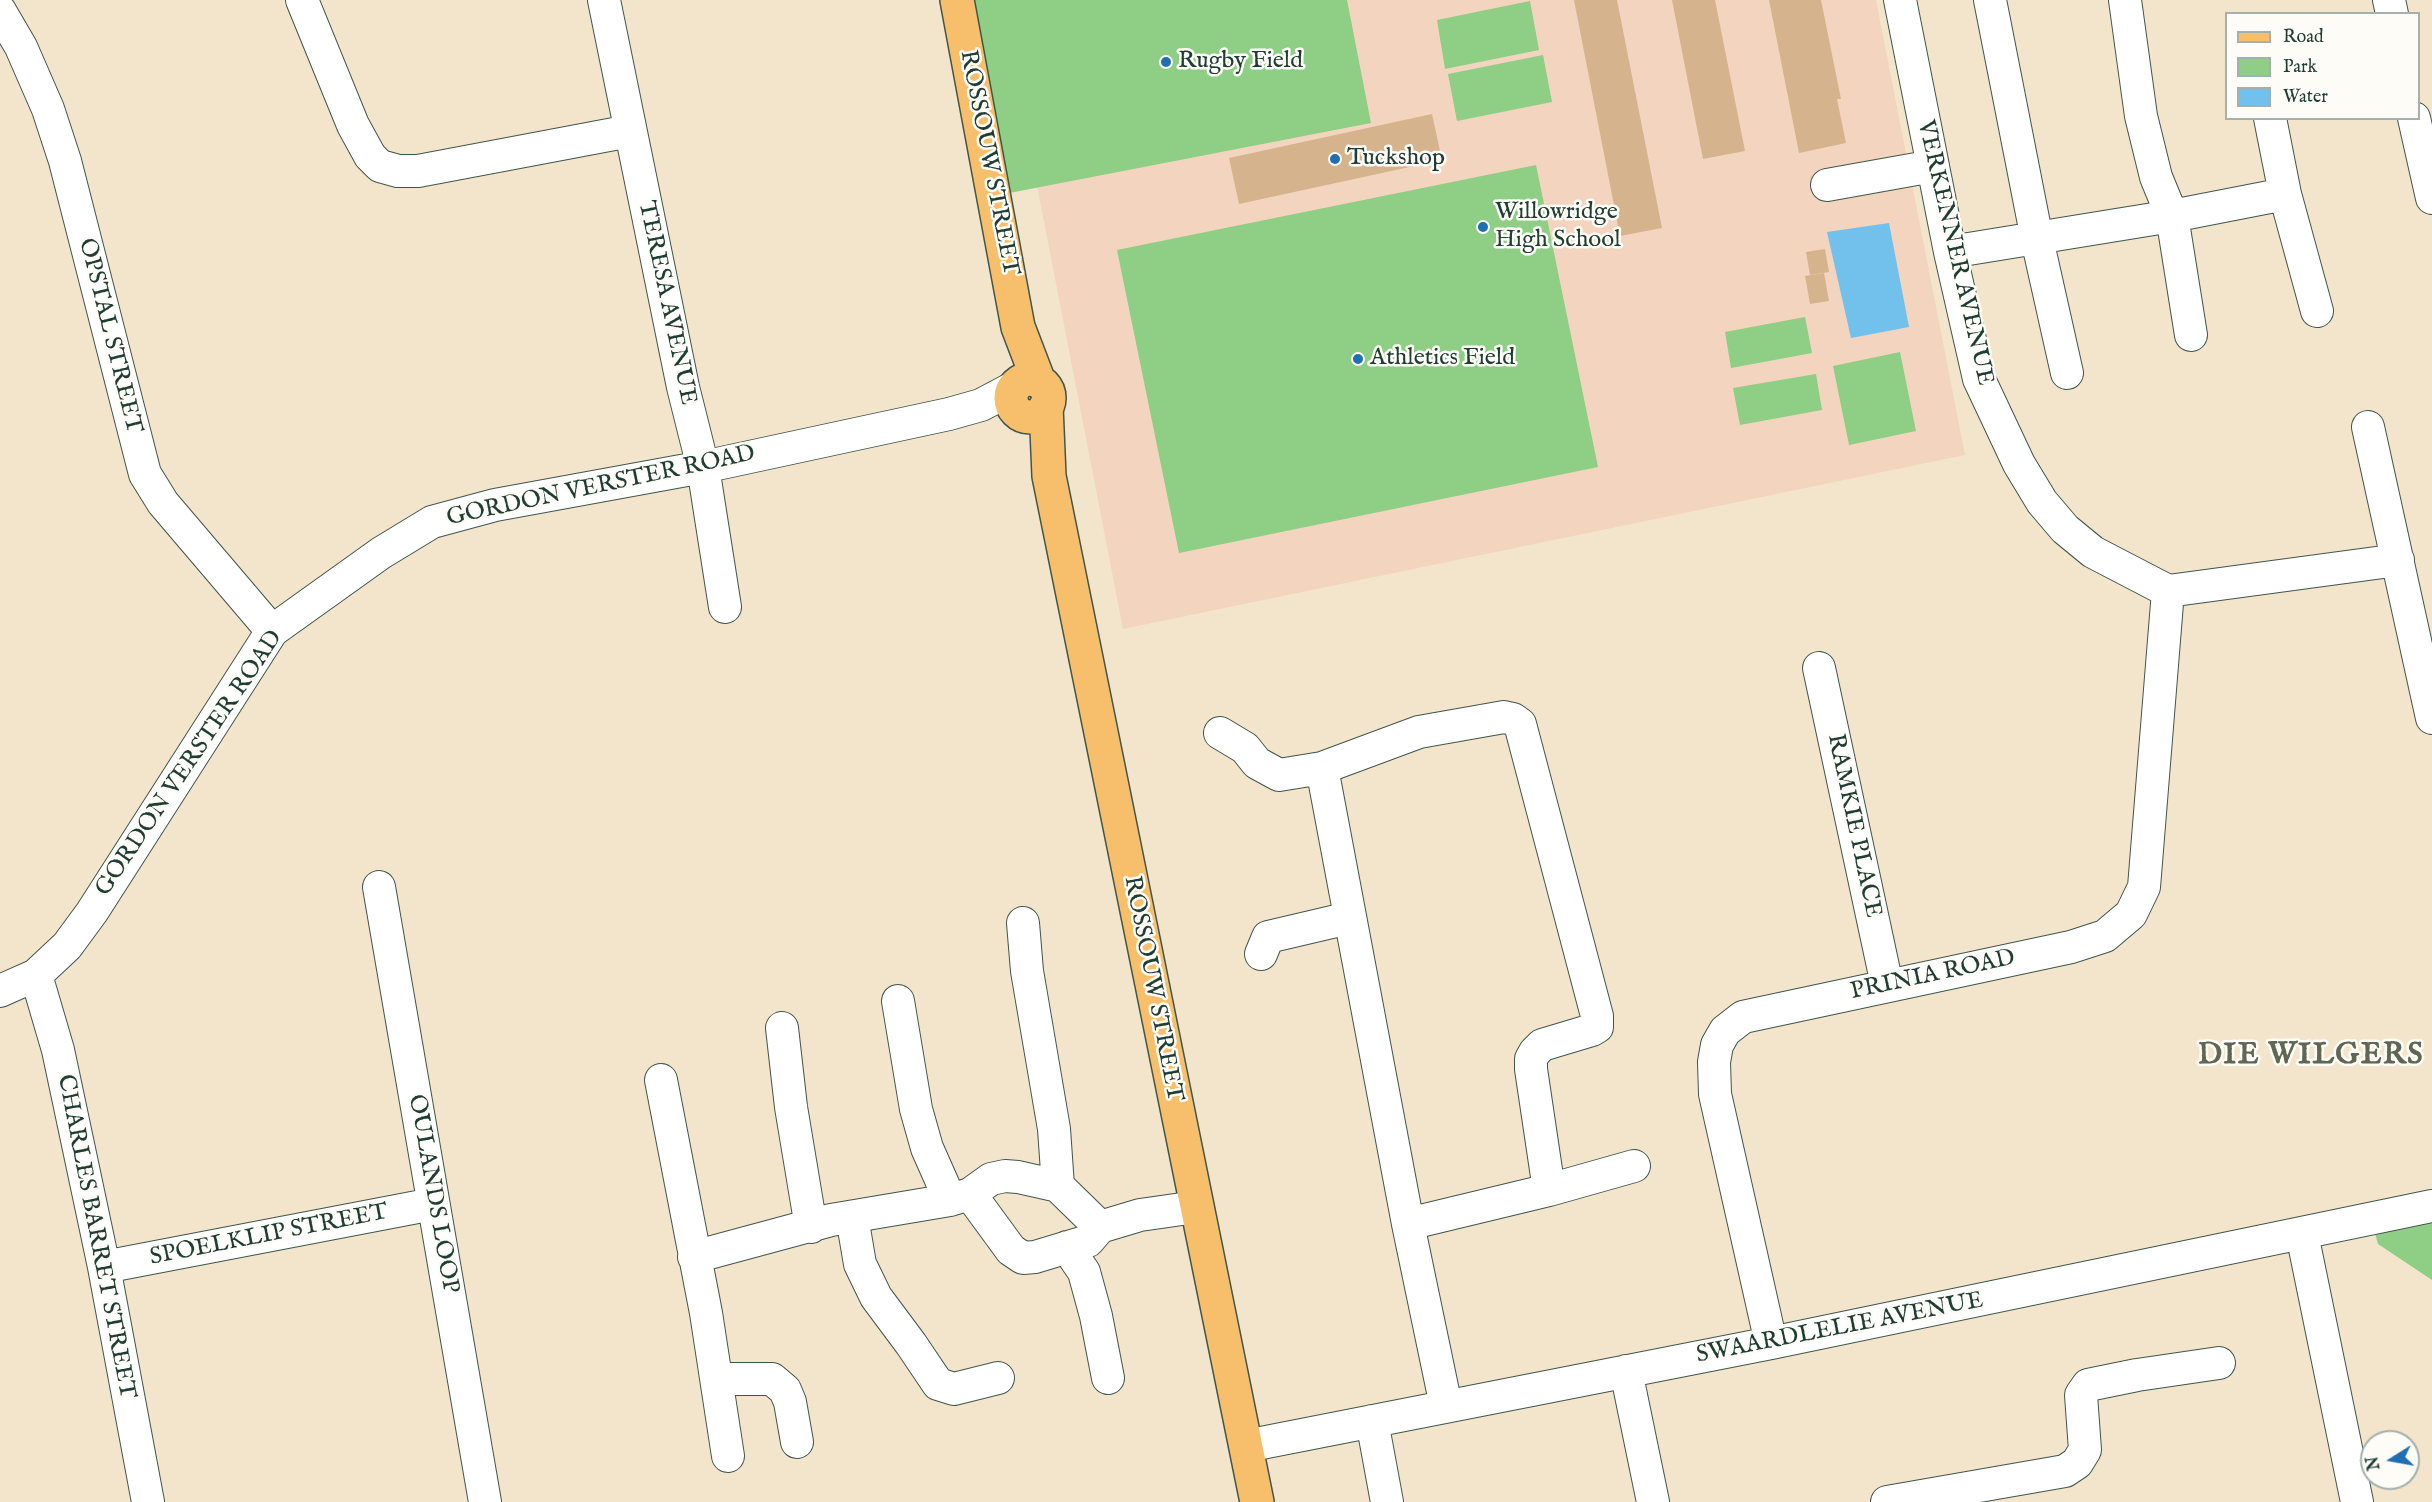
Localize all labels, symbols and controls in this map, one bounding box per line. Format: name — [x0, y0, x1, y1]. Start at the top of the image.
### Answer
legend — [2225, 12, 2420, 120]
text: Road — [2283, 26, 2324, 49]
street label: ROSSOUW STREET — [952, 48, 1024, 278]
place label: Rugby Field — [1178, 48, 1303, 76]
marker: Rugby Field — [1159, 55, 1173, 69]
text: Park — [2283, 56, 2317, 79]
text: Water — [2283, 86, 2328, 109]
street label: VERKENNER AVENUE — [1909, 118, 1999, 388]
place label: Tuckshop — [1347, 145, 1445, 173]
marker: Tuckshop — [1328, 152, 1342, 166]
street label: TERESA AVENUE — [630, 198, 702, 408]
place label: Willowridge High School — [1495, 199, 1621, 255]
marker: Willowridge High School — [1476, 220, 1490, 234]
street label: OPSTAL STREET — [71, 236, 147, 436]
place label: Athletics Field — [1370, 345, 1515, 373]
marker: Athletics Field — [1351, 352, 1365, 366]
street label: GORDON VERSTER ROAD — [444, 440, 758, 534]
street label: GORDON VERSTER ROAD — [90, 626, 290, 902]
street label: RAMKIE PLACE — [1819, 731, 1887, 921]
street label: ROSSOUW STREET — [1116, 874, 1188, 1104]
street label: PRINIA ROAD — [1848, 945, 2018, 1007]
district label: DIE WILGERS — [2198, 1039, 2424, 1075]
street label: CHARLES BARRET STREET — [49, 1072, 141, 1402]
street label: OULANDS LOOP — [400, 1092, 464, 1296]
street label: SPOELKLIP STREET — [148, 1199, 390, 1273]
street label: SWAARDLELIE AVENUE — [1694, 1287, 1986, 1371]
north arrow — [2360, 1430, 2420, 1490]
text: N — [2363, 1454, 2385, 1472]

